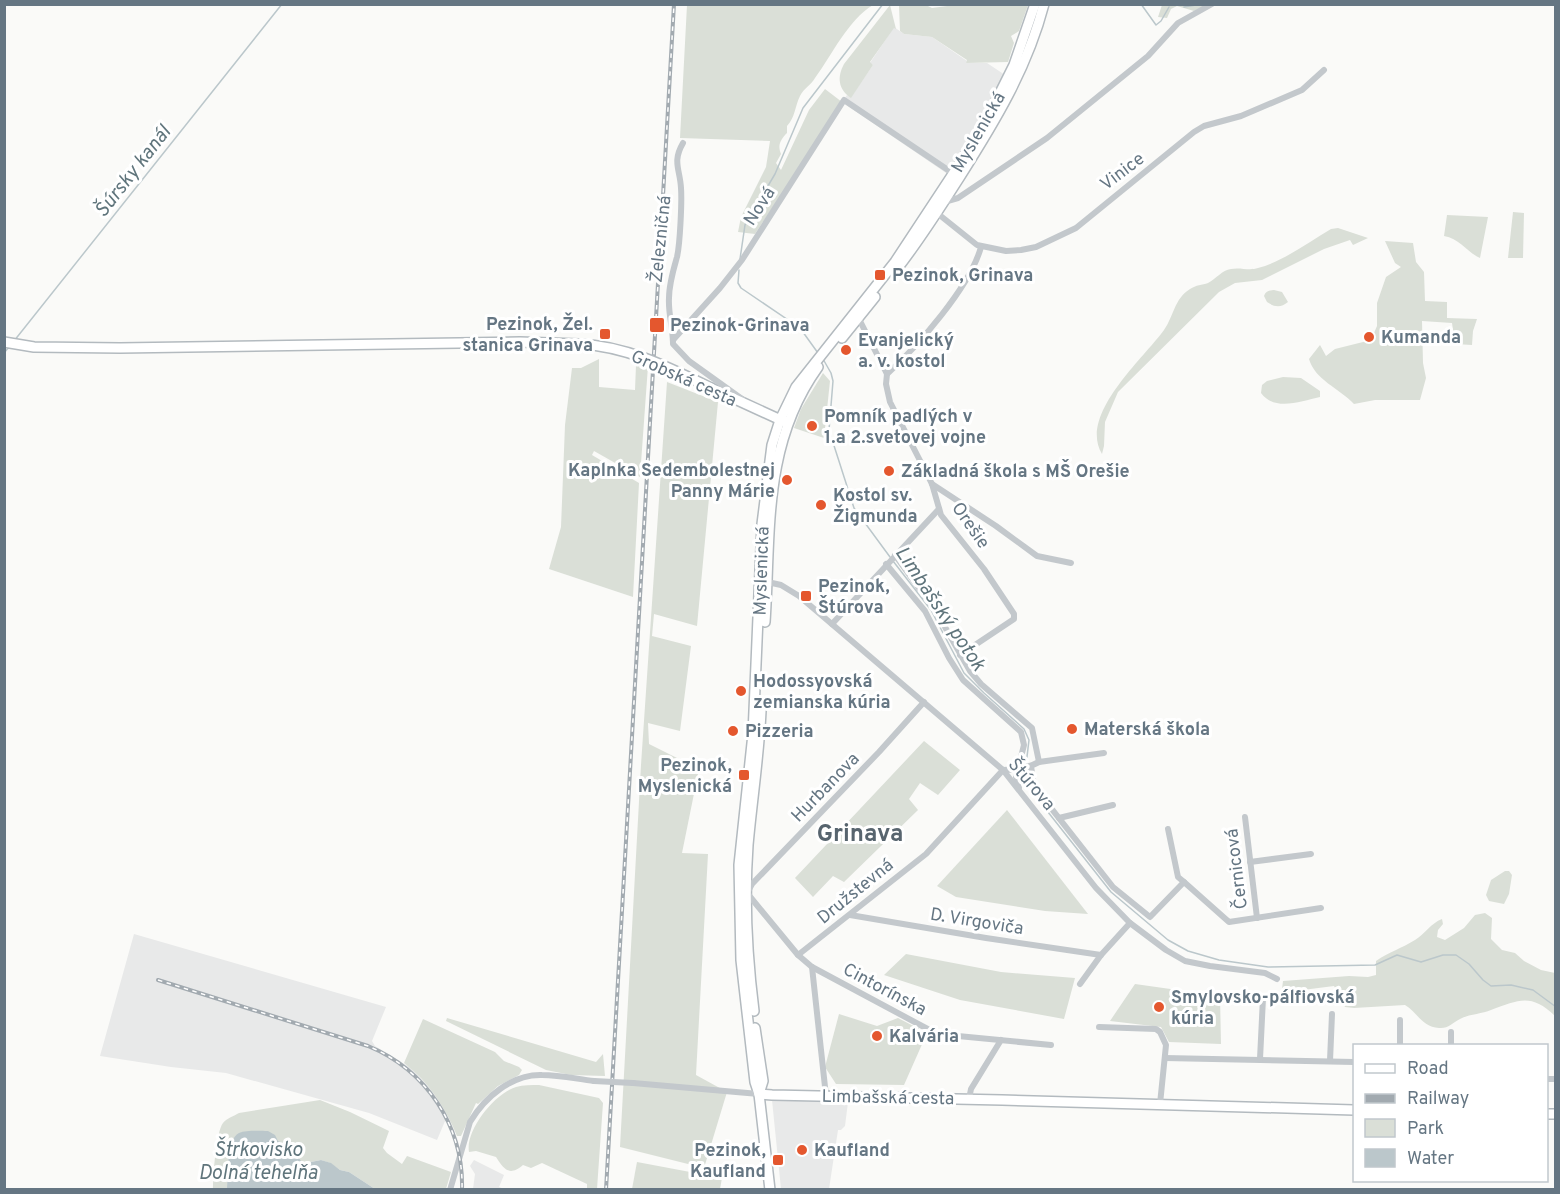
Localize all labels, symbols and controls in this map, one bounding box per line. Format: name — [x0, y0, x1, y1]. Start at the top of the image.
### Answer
street label: Myslenická — [947, 88, 1012, 177]
water label: Šúrsky kanál — [88, 119, 178, 224]
street label: Vinice — [1096, 148, 1150, 196]
street label: Nová — [739, 183, 781, 230]
street label: Železničná — [643, 194, 678, 284]
place label: Pezinok, Grinava — [892, 265, 1033, 288]
marker: Pezinok, Grinava — [873, 268, 887, 282]
place label: Pezinok, Žel. stanica Grinava — [462, 312, 593, 358]
place label: Pezinok-Grinava — [670, 315, 809, 338]
marker: Pezinok-Grinava — [648, 316, 666, 334]
marker: Pezinok, Žel. stanica Grinava — [598, 327, 612, 341]
place label: Kumanda — [1381, 327, 1461, 350]
place label: Evanjelický a. v. kostol — [858, 330, 954, 374]
marker: Kumanda — [1362, 330, 1376, 344]
marker: Evanjelický a. v. kostol — [839, 343, 853, 357]
street label: Grobská cesta — [627, 346, 740, 413]
place label: Pomník padlých v 1.a 2.svetovej vojne — [824, 406, 986, 450]
marker: Pomník padlých v 1.a 2.svetovej vojne — [805, 419, 819, 433]
place label: Základná škola s MŠ Orešie — [901, 459, 1130, 484]
place label: Kaplnka Sedembolestnej Panny Márie — [568, 460, 775, 504]
marker: Základná škola s MŠ Orešie — [882, 464, 896, 478]
marker: Kaplnka Sedembolestnej Panny Márie — [780, 473, 794, 487]
place label: Kostol sv. Žigmunda — [833, 485, 918, 529]
marker: Kostol sv. Žigmunda — [814, 498, 828, 512]
street label: Orešie — [945, 498, 994, 554]
street label: Myslenická — [749, 526, 776, 616]
water label: Limbašský potok — [888, 542, 991, 677]
place label: Pezinok, Štúrova — [818, 576, 890, 620]
marker: Pezinok, Štúrova — [799, 589, 813, 603]
place label: Hodossyovská zemianska kúria — [753, 671, 891, 715]
marker: Hodossyovská zemianska kúria — [734, 684, 748, 698]
place label: Materská škola — [1084, 719, 1210, 742]
place label: Pizzeria — [745, 721, 814, 744]
marker: Materská škola — [1065, 722, 1079, 736]
marker: Pizzeria — [726, 724, 740, 738]
street label: Hurbanova — [787, 748, 865, 828]
street label: Štúrova — [1002, 753, 1061, 816]
place label: Pezinok, Myslenická — [638, 755, 732, 799]
marker: Pezinok, Myslenická — [737, 768, 751, 782]
district label: Grinava — [817, 820, 903, 850]
street label: Černicová — [1219, 827, 1254, 911]
street label: Družstevná — [813, 854, 899, 930]
street label: D. Virgoviča — [928, 904, 1025, 941]
street label: Cintorínska — [839, 959, 930, 1022]
place label: Smylovsko-pálfiovská kúria — [1171, 987, 1355, 1031]
marker: Smylovsko-pálfiovská kúria — [1152, 1000, 1166, 1014]
place label: Kalvária — [889, 1026, 959, 1049]
marker: Kalvária — [870, 1029, 884, 1043]
legend — [1353, 1044, 1548, 1182]
text: Road — [1407, 1058, 1449, 1081]
street label: Limbašská cesta — [821, 1086, 955, 1111]
text: Railway — [1407, 1088, 1469, 1111]
text: Park — [1407, 1118, 1444, 1141]
water label: Štrkovisko Dolná tehelňa — [198, 1136, 318, 1187]
place label: Pezinok, Kaufland — [690, 1140, 766, 1184]
place label: Kaufland — [814, 1140, 890, 1163]
marker: Kaufland — [795, 1143, 809, 1157]
text: Water — [1407, 1148, 1454, 1171]
marker: Pezinok, Kaufland — [771, 1153, 785, 1167]

